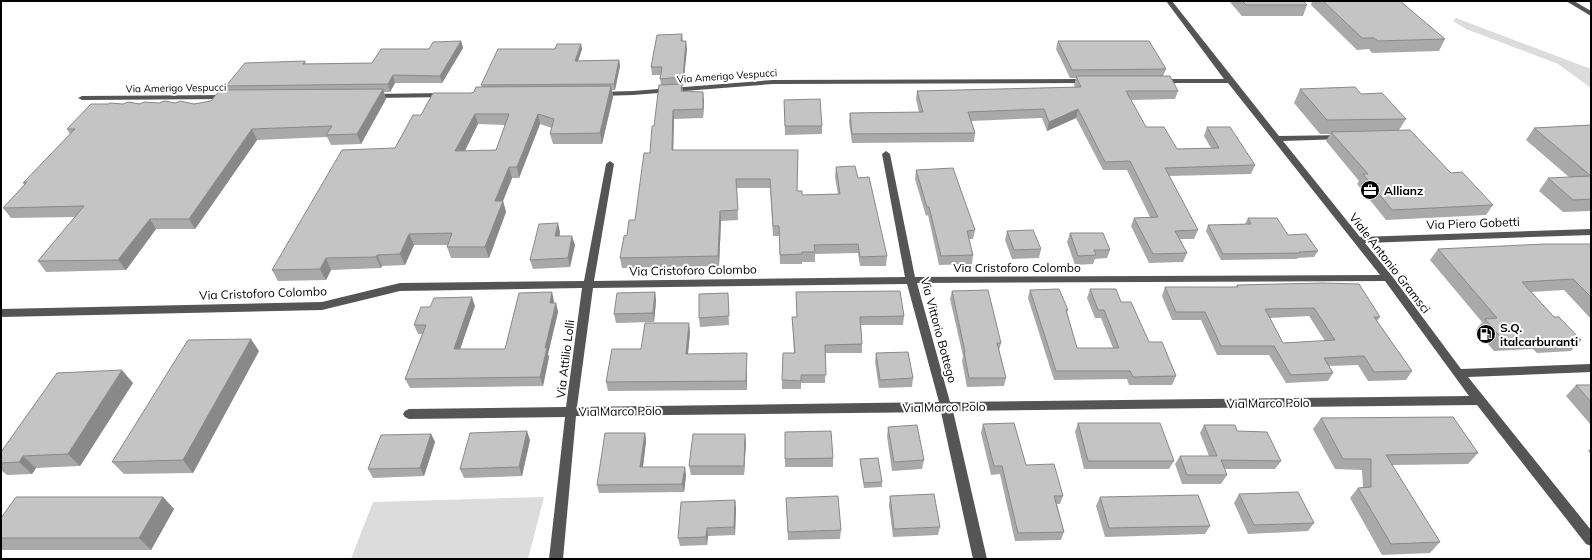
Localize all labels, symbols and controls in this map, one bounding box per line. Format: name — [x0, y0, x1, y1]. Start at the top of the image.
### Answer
street label: Via Amerigo Vespucci — [676, 66, 778, 86]
street label: Via Amerigo Vespucci — [126, 81, 226, 95]
office icon: Allianz — [1359, 179, 1381, 201]
place label: Allianz — [1384, 183, 1423, 198]
street label: Viale Antonio Gramsci — [1346, 210, 1434, 316]
street label: Via Piero Gobetti — [1426, 214, 1520, 232]
street label: Via Cristoforo Colombo — [953, 260, 1081, 275]
street label: Via Cristoforo Colombo — [629, 261, 757, 279]
street label: Via Vittorio Bottego — [918, 276, 960, 385]
street label: Via Cristoforo Colombo — [199, 283, 327, 303]
street label: Via Attilio Lolli — [553, 319, 577, 399]
place label: S.Q. italcarburanti — [1500, 320, 1578, 349]
fuel station icon: S.Q. italcarburanti — [1475, 323, 1497, 345]
street label: Via Marco Polo — [1226, 395, 1310, 411]
street label: Via Marco Polo — [902, 399, 986, 415]
street label: Via Marco Polo — [578, 403, 662, 419]

